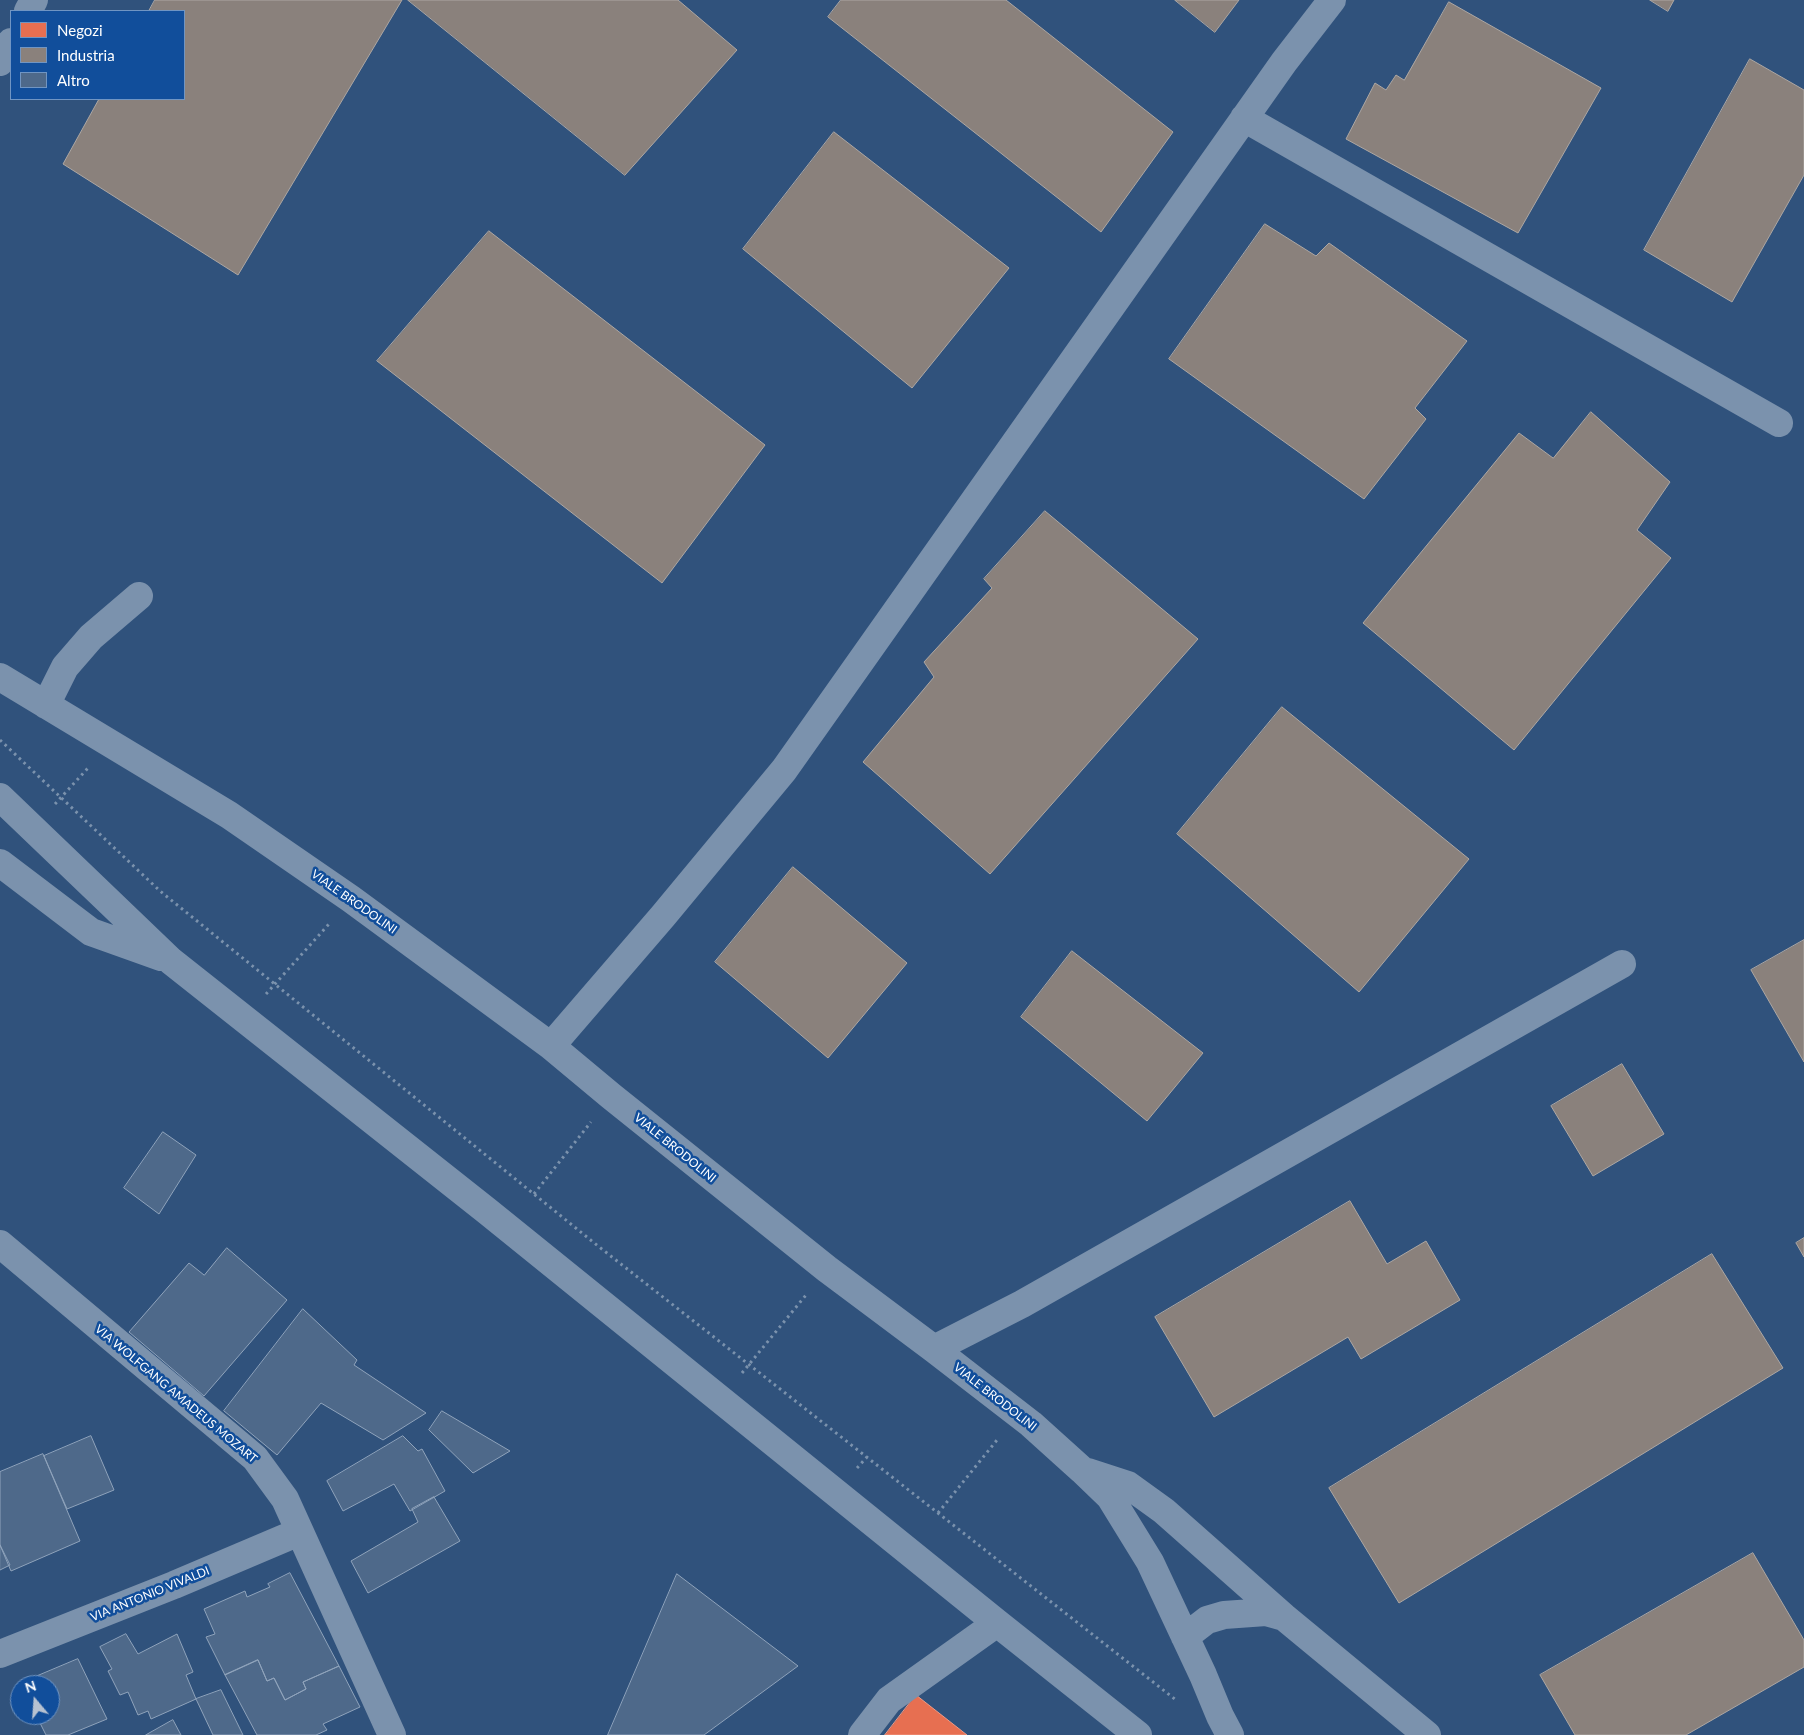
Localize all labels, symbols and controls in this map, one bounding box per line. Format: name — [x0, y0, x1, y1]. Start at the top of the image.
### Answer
legend — [10, 10, 185, 100]
text: Negozi — [57, 21, 103, 39]
text: Industria — [57, 46, 115, 64]
text: Altro — [57, 71, 90, 89]
street label: VIALE BRODOLINI — [308, 867, 400, 937]
street label: VIALE BRODOLINI — [631, 1111, 719, 1185]
street label: VIA WOLFGANG AMADEUS MOZART — [92, 1322, 260, 1466]
street label: VIALE BRODOLINI — [951, 1360, 1039, 1434]
street label: VIA ANTONIO VIVALDI — [88, 1563, 212, 1625]
north arrow — [10, 1675, 60, 1725]
text: N — [23, 1676, 38, 1696]

